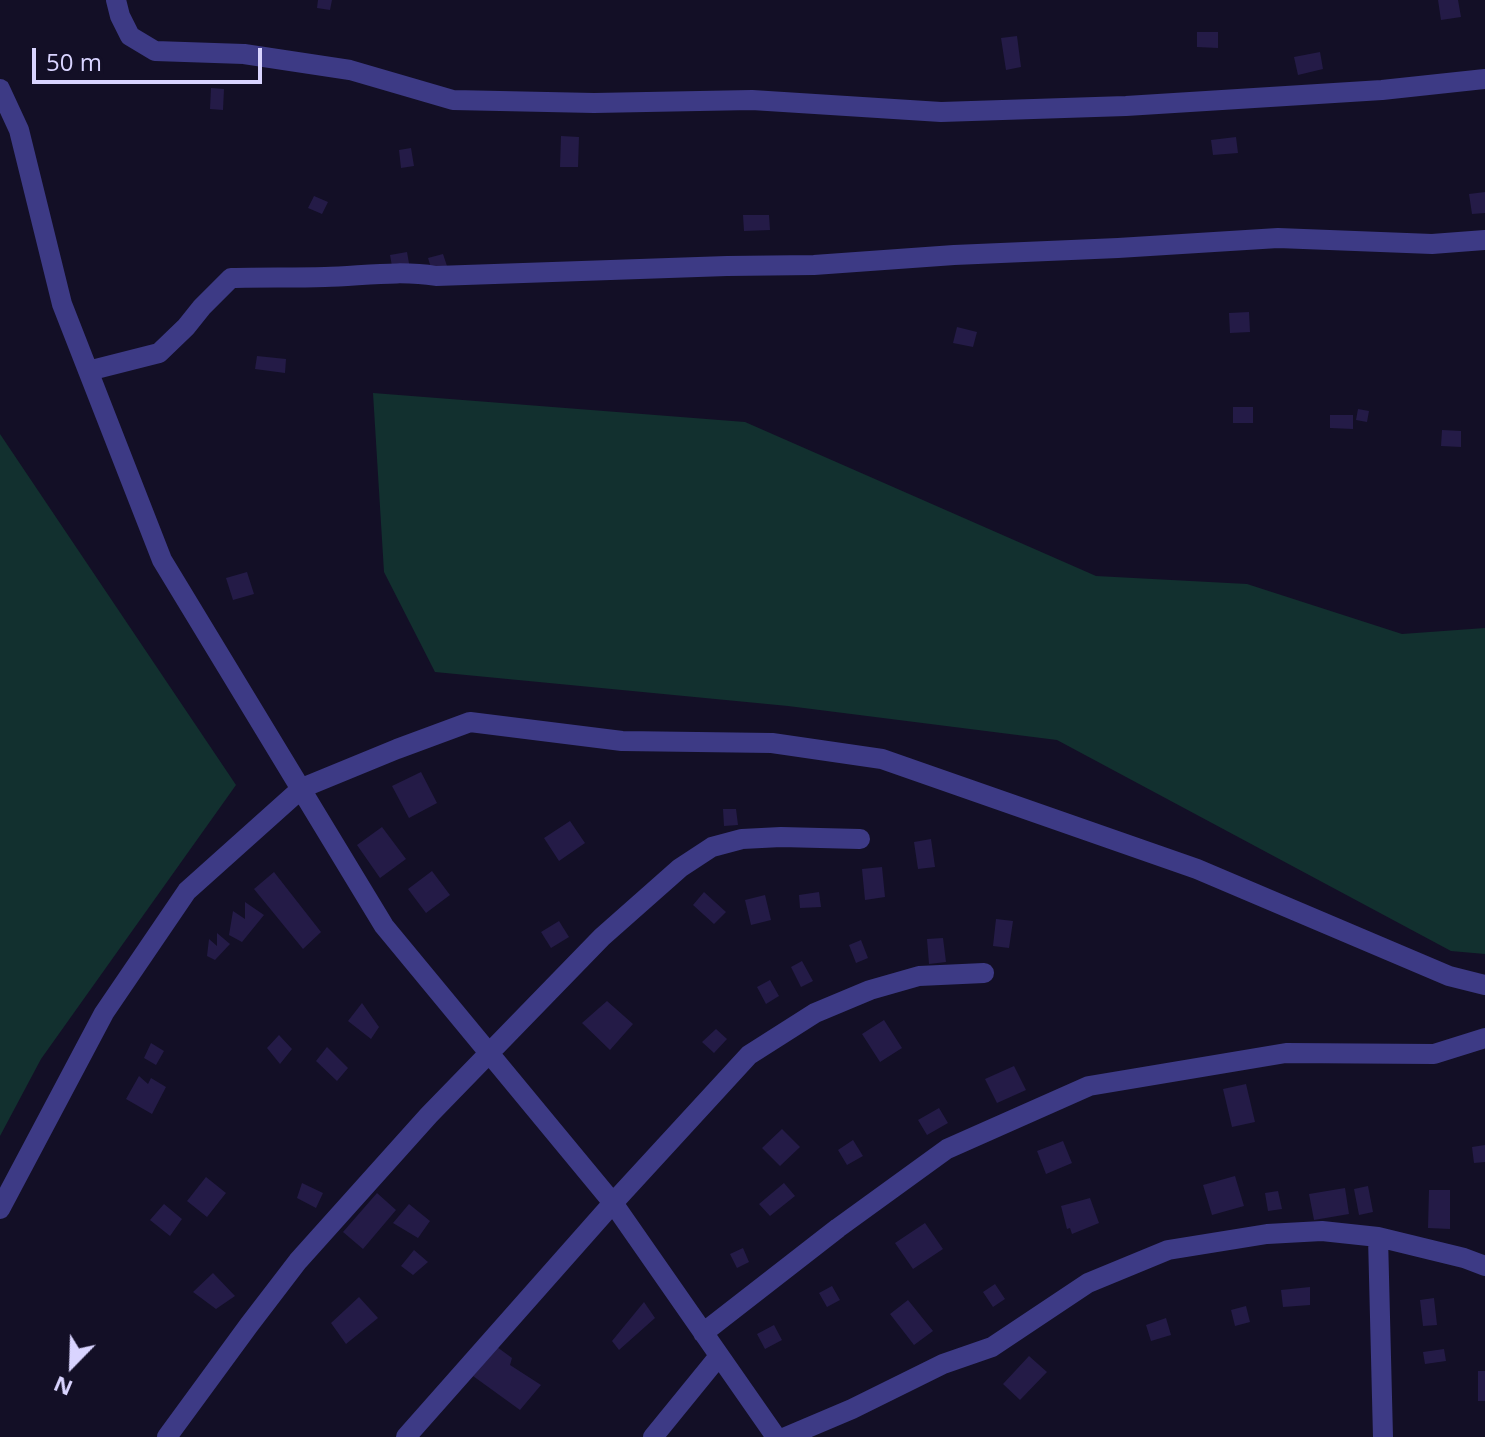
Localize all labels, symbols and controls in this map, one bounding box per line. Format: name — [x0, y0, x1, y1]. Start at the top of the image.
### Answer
scale bar — [36, 32, 266, 82]
text: 50 m — [46, 45, 102, 78]
north arrow — [32, 1325, 112, 1405]
text: N — [49, 1370, 77, 1404]

